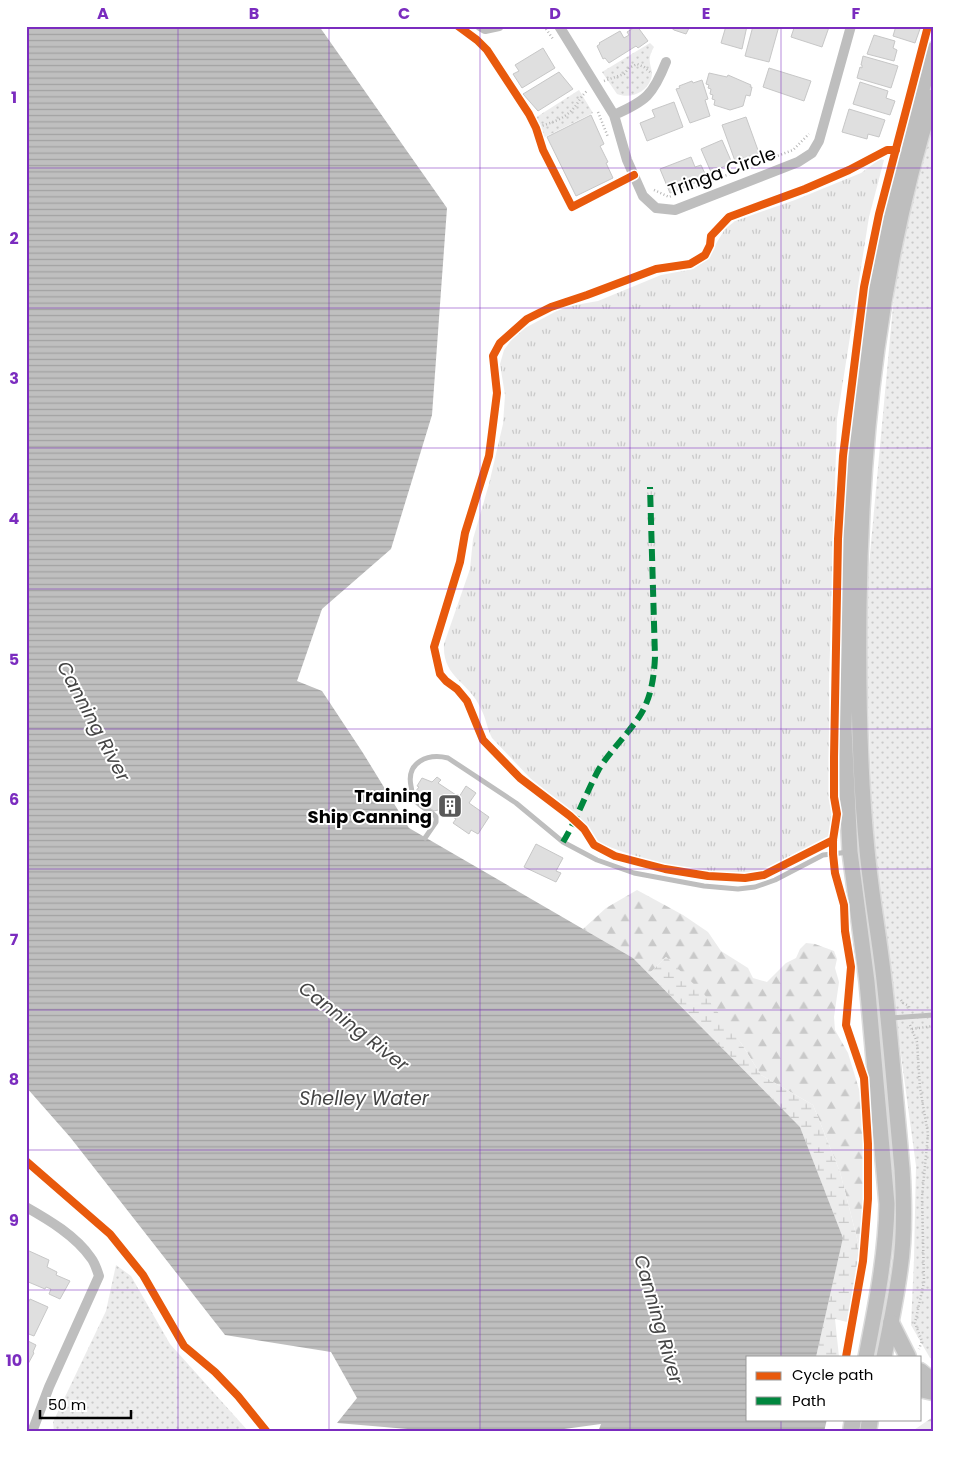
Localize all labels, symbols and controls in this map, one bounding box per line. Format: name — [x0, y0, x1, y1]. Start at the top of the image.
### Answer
text: A — [97, 2, 109, 25]
text: B — [249, 2, 259, 25]
text: C — [398, 2, 410, 25]
text: D — [549, 2, 561, 25]
text: E — [702, 2, 710, 25]
text: F — [852, 2, 861, 25]
text: 1 — [11, 86, 17, 109]
street label: Tringa Circle — [664, 140, 779, 203]
text: 2 — [9, 227, 19, 250]
text: 3 — [9, 367, 19, 390]
text: 4 — [9, 507, 20, 530]
text: 5 — [9, 648, 19, 671]
water label: Canning River — [50, 656, 137, 787]
place label: Training Ship Canning — [308, 783, 432, 829]
text: 6 — [9, 788, 19, 811]
building icon: Training Ship Canning — [437, 793, 463, 819]
text: 7 — [10, 928, 19, 951]
water label: Canning River — [293, 975, 415, 1079]
text: 8 — [9, 1068, 19, 1091]
water label: Shelley Water — [299, 1085, 430, 1112]
text: 9 — [9, 1209, 19, 1232]
water label: Canning River — [627, 1252, 690, 1388]
text: 10 — [6, 1349, 22, 1372]
legend — [746, 1356, 922, 1420]
text: Cycle path — [792, 1364, 873, 1385]
scale bar — [40, 1388, 131, 1420]
text: Path — [792, 1390, 826, 1411]
text: 50 m — [48, 1394, 86, 1415]

